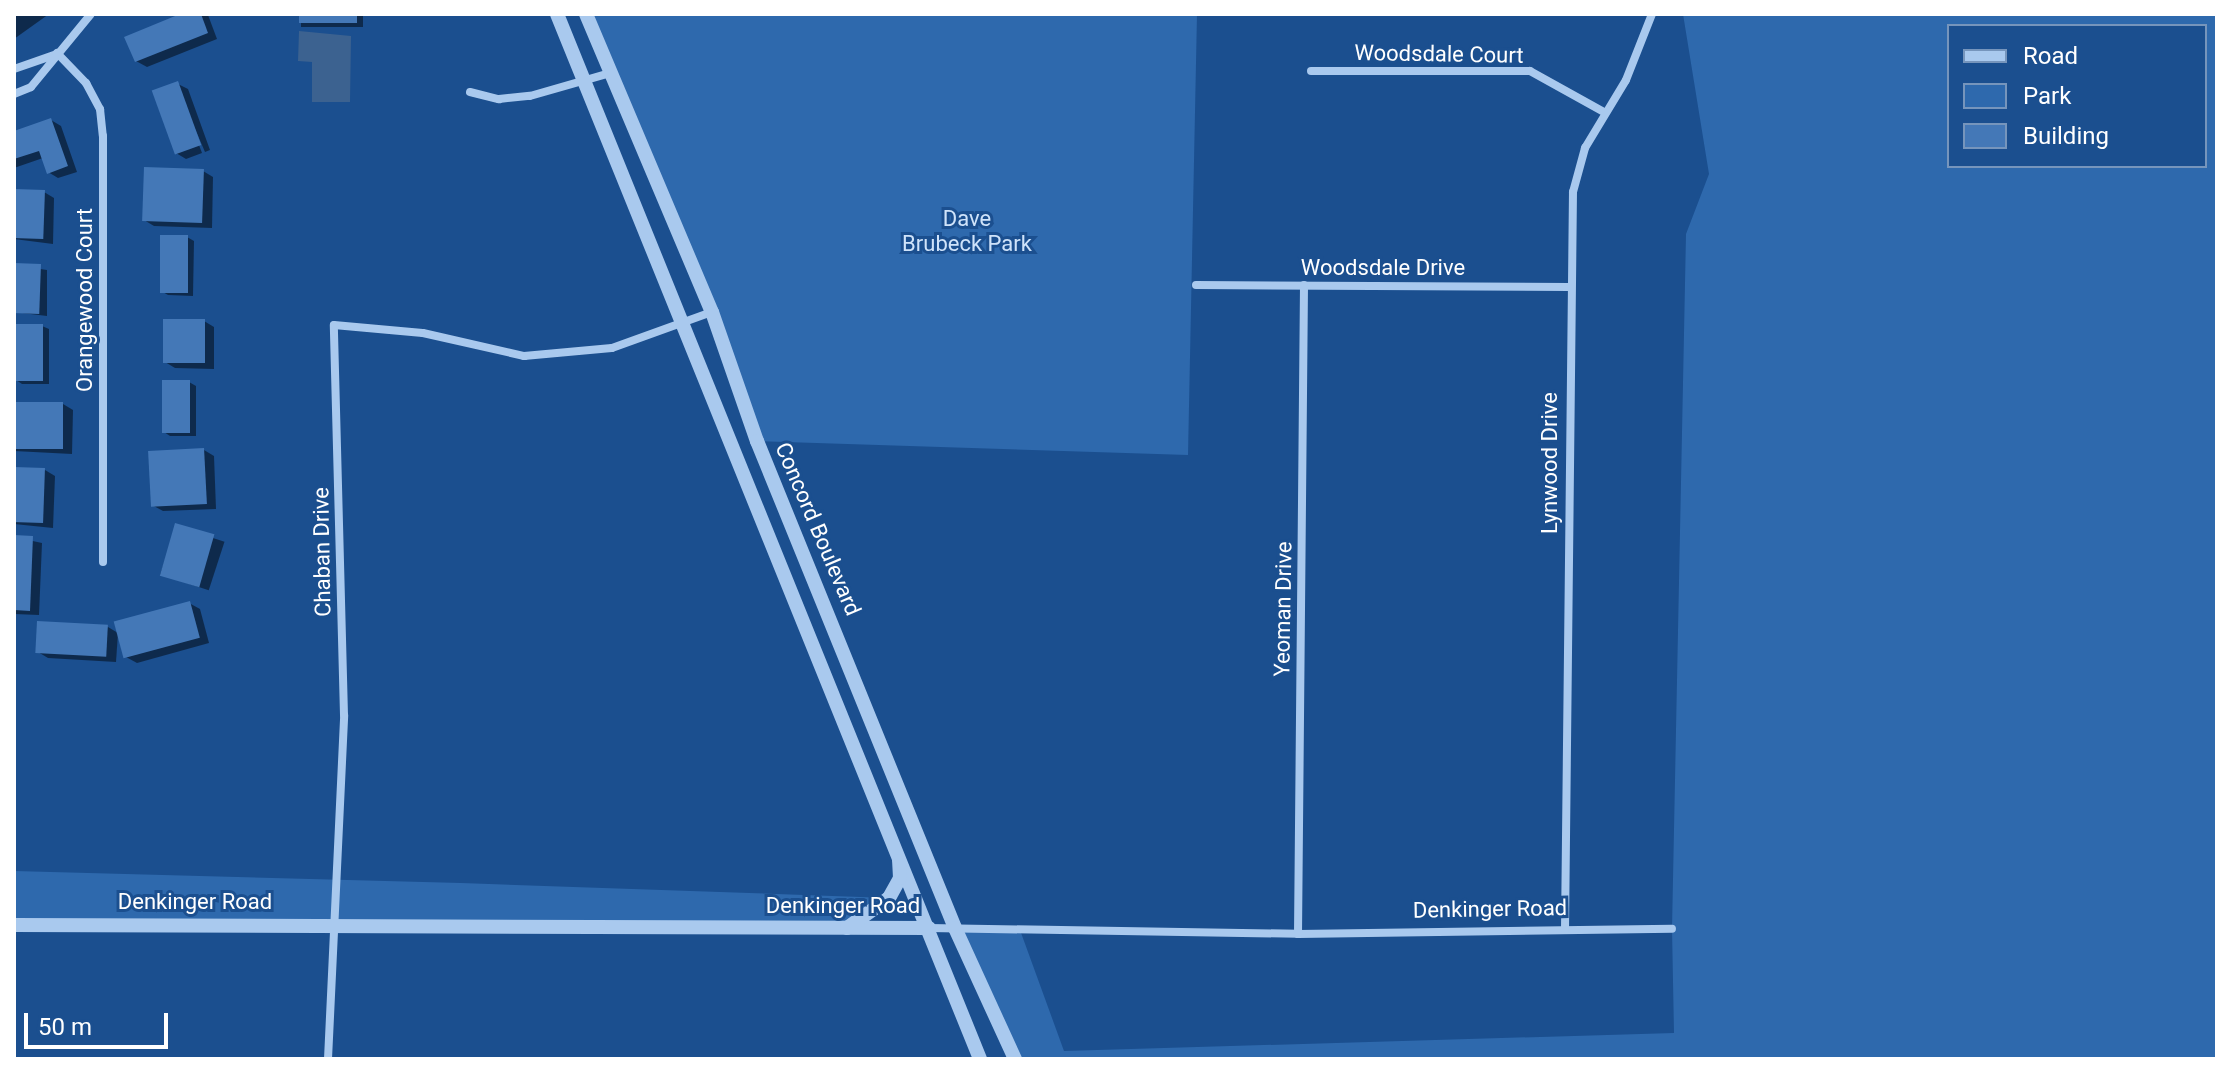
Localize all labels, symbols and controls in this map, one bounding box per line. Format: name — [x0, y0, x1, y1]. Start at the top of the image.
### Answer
legend — [1947, 24, 2207, 168]
street label: Woodsdale Court — [1354, 39, 1524, 69]
text: Road — [2023, 42, 2078, 70]
text: Park — [2023, 82, 2071, 110]
text: Building — [2023, 122, 2109, 150]
park label: Dave Brubeck Park — [902, 205, 1032, 256]
street label: Orangewood Court — [72, 208, 98, 392]
street label: Woodsdale Drive — [1301, 255, 1465, 281]
street label: Lynwood Drive — [1537, 392, 1563, 534]
street label: Concord Boulevard — [770, 438, 866, 620]
street label: Chaban Drive — [308, 487, 336, 617]
street label: Yeoman Drive — [1269, 541, 1297, 677]
street label: Denkinger Road — [118, 889, 272, 915]
street label: Denkinger Road — [766, 893, 920, 919]
street label: Denkinger Road — [1413, 894, 1567, 924]
scale bar — [28, 997, 172, 1047]
text: 50 m — [38, 1013, 92, 1041]

